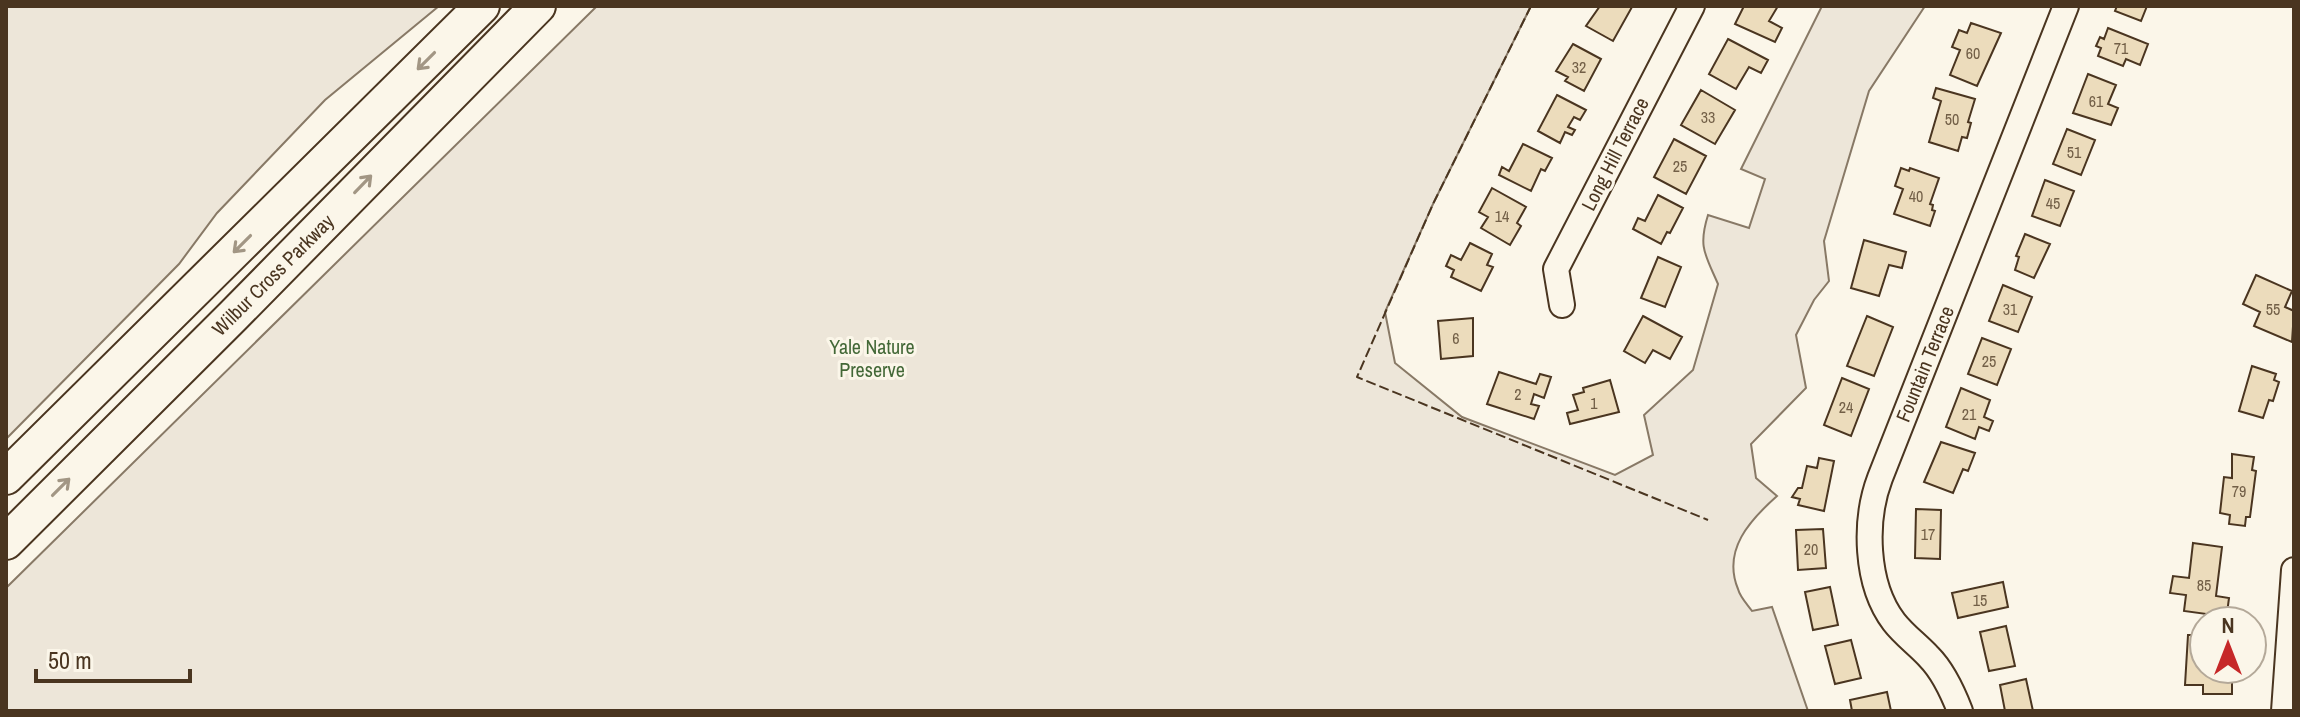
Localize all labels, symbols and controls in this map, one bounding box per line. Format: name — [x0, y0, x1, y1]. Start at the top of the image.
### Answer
house number: 71 — [2114, 37, 2129, 59]
house number: 60 — [1966, 42, 1980, 64]
one-way arrow — [417, 51, 436, 71]
house number: 32 — [1572, 56, 1586, 78]
house number: 61 — [2089, 90, 2104, 112]
street label: Long Hill Terrace — [1574, 93, 1655, 215]
house number: 33 — [1701, 106, 1715, 128]
house number: 50 — [1945, 108, 1959, 130]
house number: 51 — [2067, 141, 2082, 163]
house number: 25 — [1673, 155, 1687, 177]
one-way arrow — [353, 175, 372, 194]
house number: 40 — [1909, 185, 1923, 207]
house number: 45 — [2046, 192, 2060, 214]
house number: 14 — [1495, 205, 1509, 227]
street label: Wilbur Cross Parkway — [206, 207, 340, 342]
one-way arrow — [233, 234, 252, 253]
house number: 31 — [2003, 298, 2018, 320]
house number: 55 — [2266, 298, 2280, 320]
street label: Fountain Terrace — [1889, 302, 1960, 426]
house number: 6 — [1452, 327, 1460, 349]
park label: Yale Nature Preserve — [829, 333, 915, 383]
house number: 25 — [1982, 350, 1996, 372]
house number: 2 — [1514, 383, 1522, 405]
house number: 1 — [1590, 392, 1598, 414]
house number: 24 — [1839, 396, 1853, 418]
house number: 21 — [1962, 403, 1977, 425]
one-way arrow — [51, 478, 70, 497]
house number: 79 — [2232, 480, 2246, 502]
house number: 17 — [1921, 523, 1935, 545]
house number: 20 — [1804, 538, 1818, 560]
house number: 85 — [2197, 574, 2211, 596]
house number: 15 — [1973, 589, 1987, 611]
north arrow — [2188, 605, 2268, 685]
text: N — [2221, 610, 2235, 640]
scale bar — [36, 633, 190, 683]
text: 50 m — [48, 644, 92, 676]

